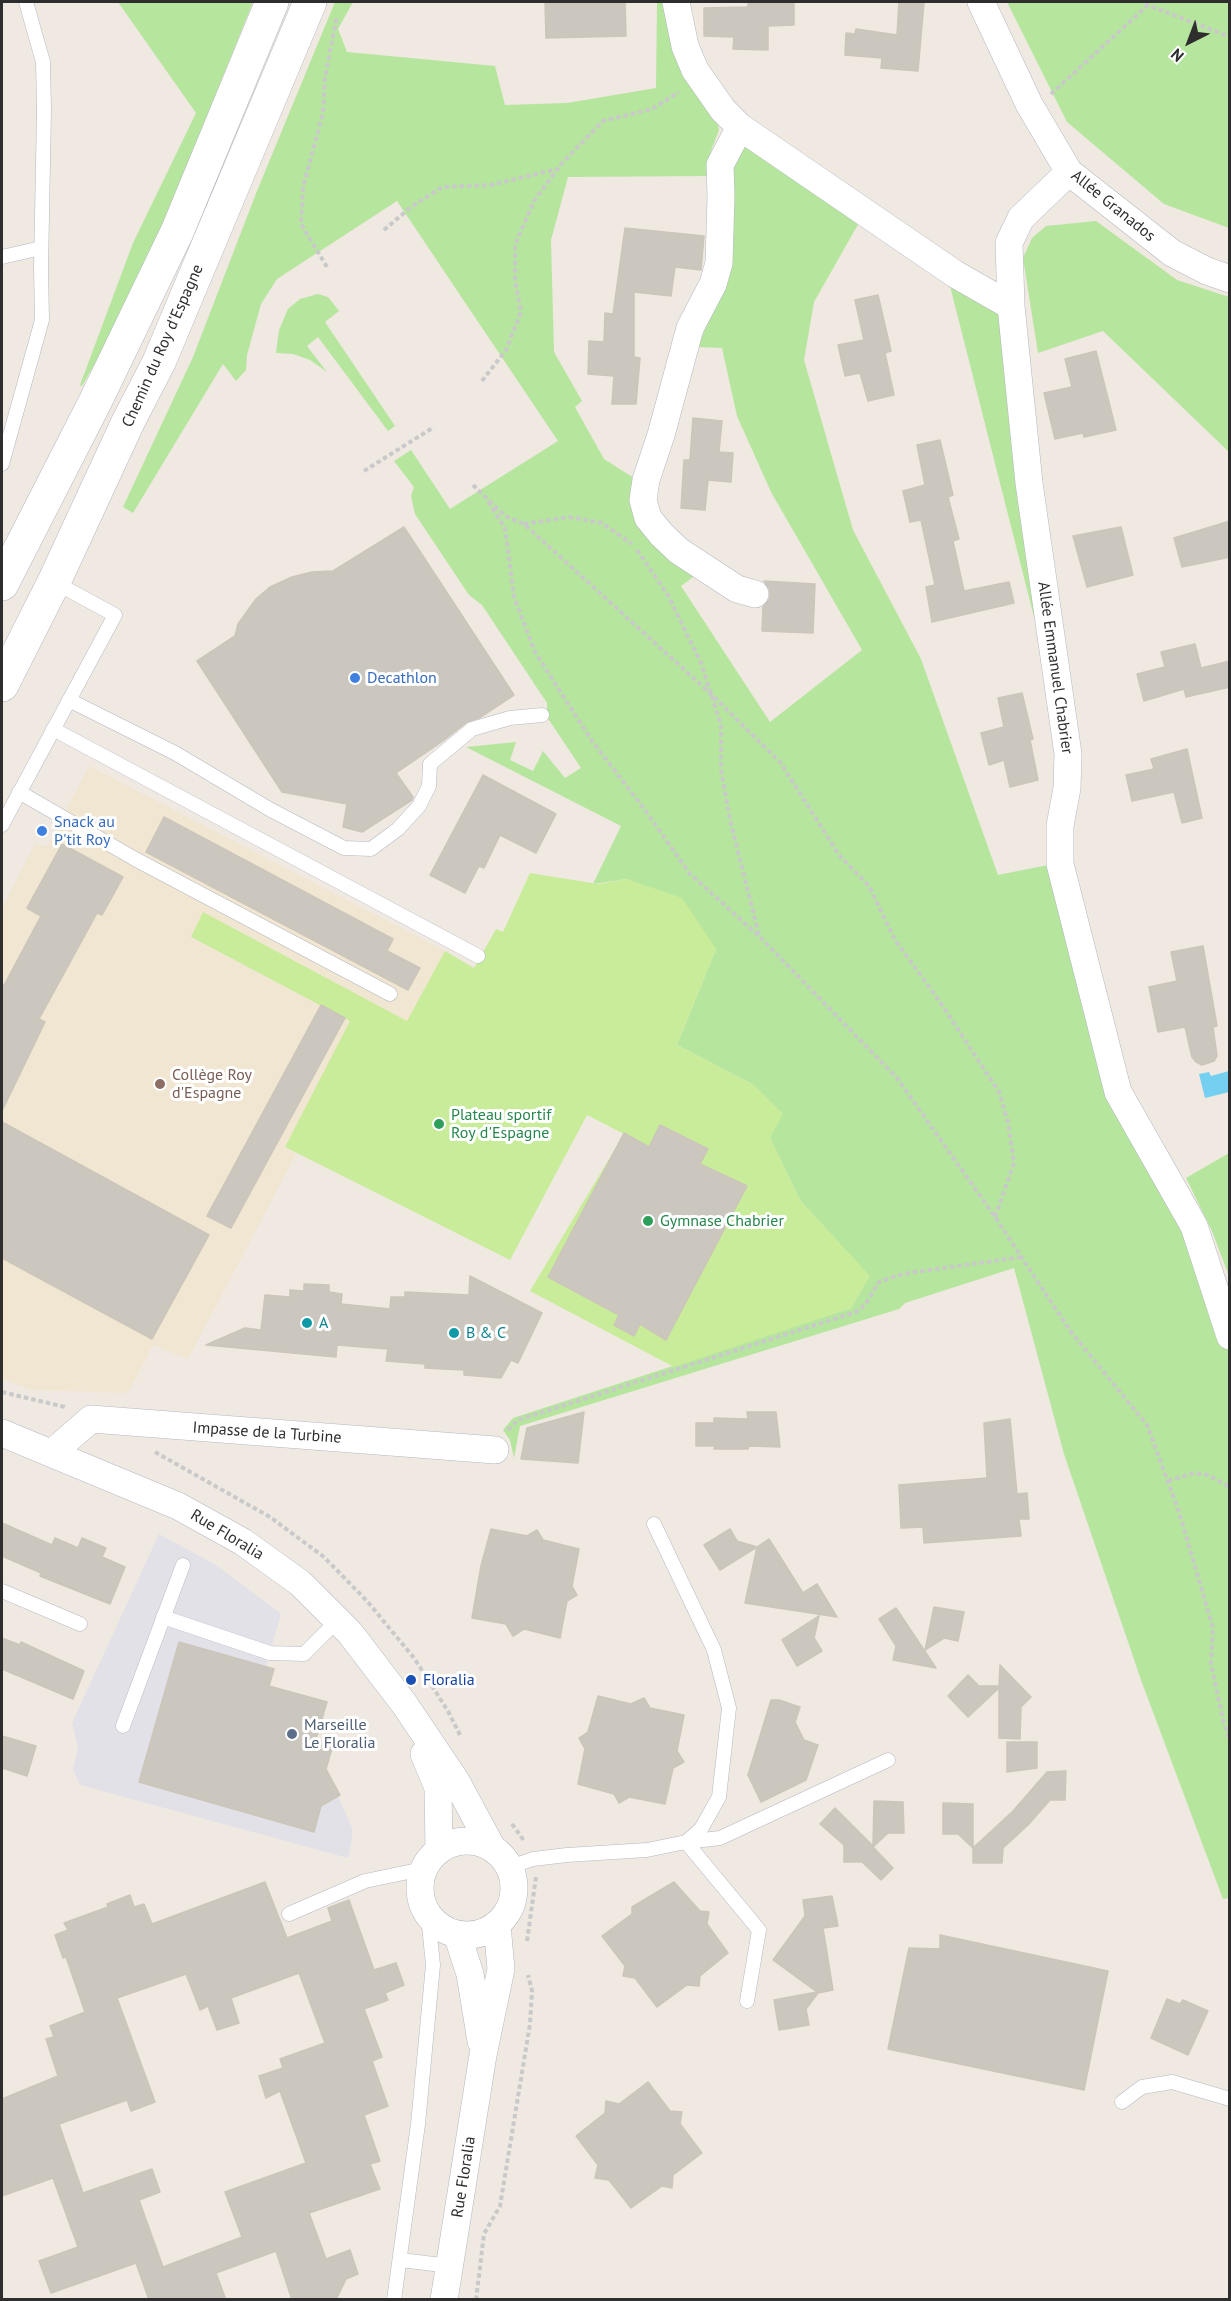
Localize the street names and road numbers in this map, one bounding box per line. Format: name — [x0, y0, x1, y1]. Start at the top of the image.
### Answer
street label: Allée Granados — [1067, 166, 1159, 246]
street label: Chemin du Roy d'Espagne — [118, 262, 208, 430]
street label: Allée Emmanuel Chabrier — [1033, 581, 1077, 755]
street label: Impasse de la Turbine — [192, 1418, 342, 1448]
street label: Rue Floralia — [187, 1506, 267, 1564]
street label: Rue Floralia — [448, 2135, 480, 2219]

